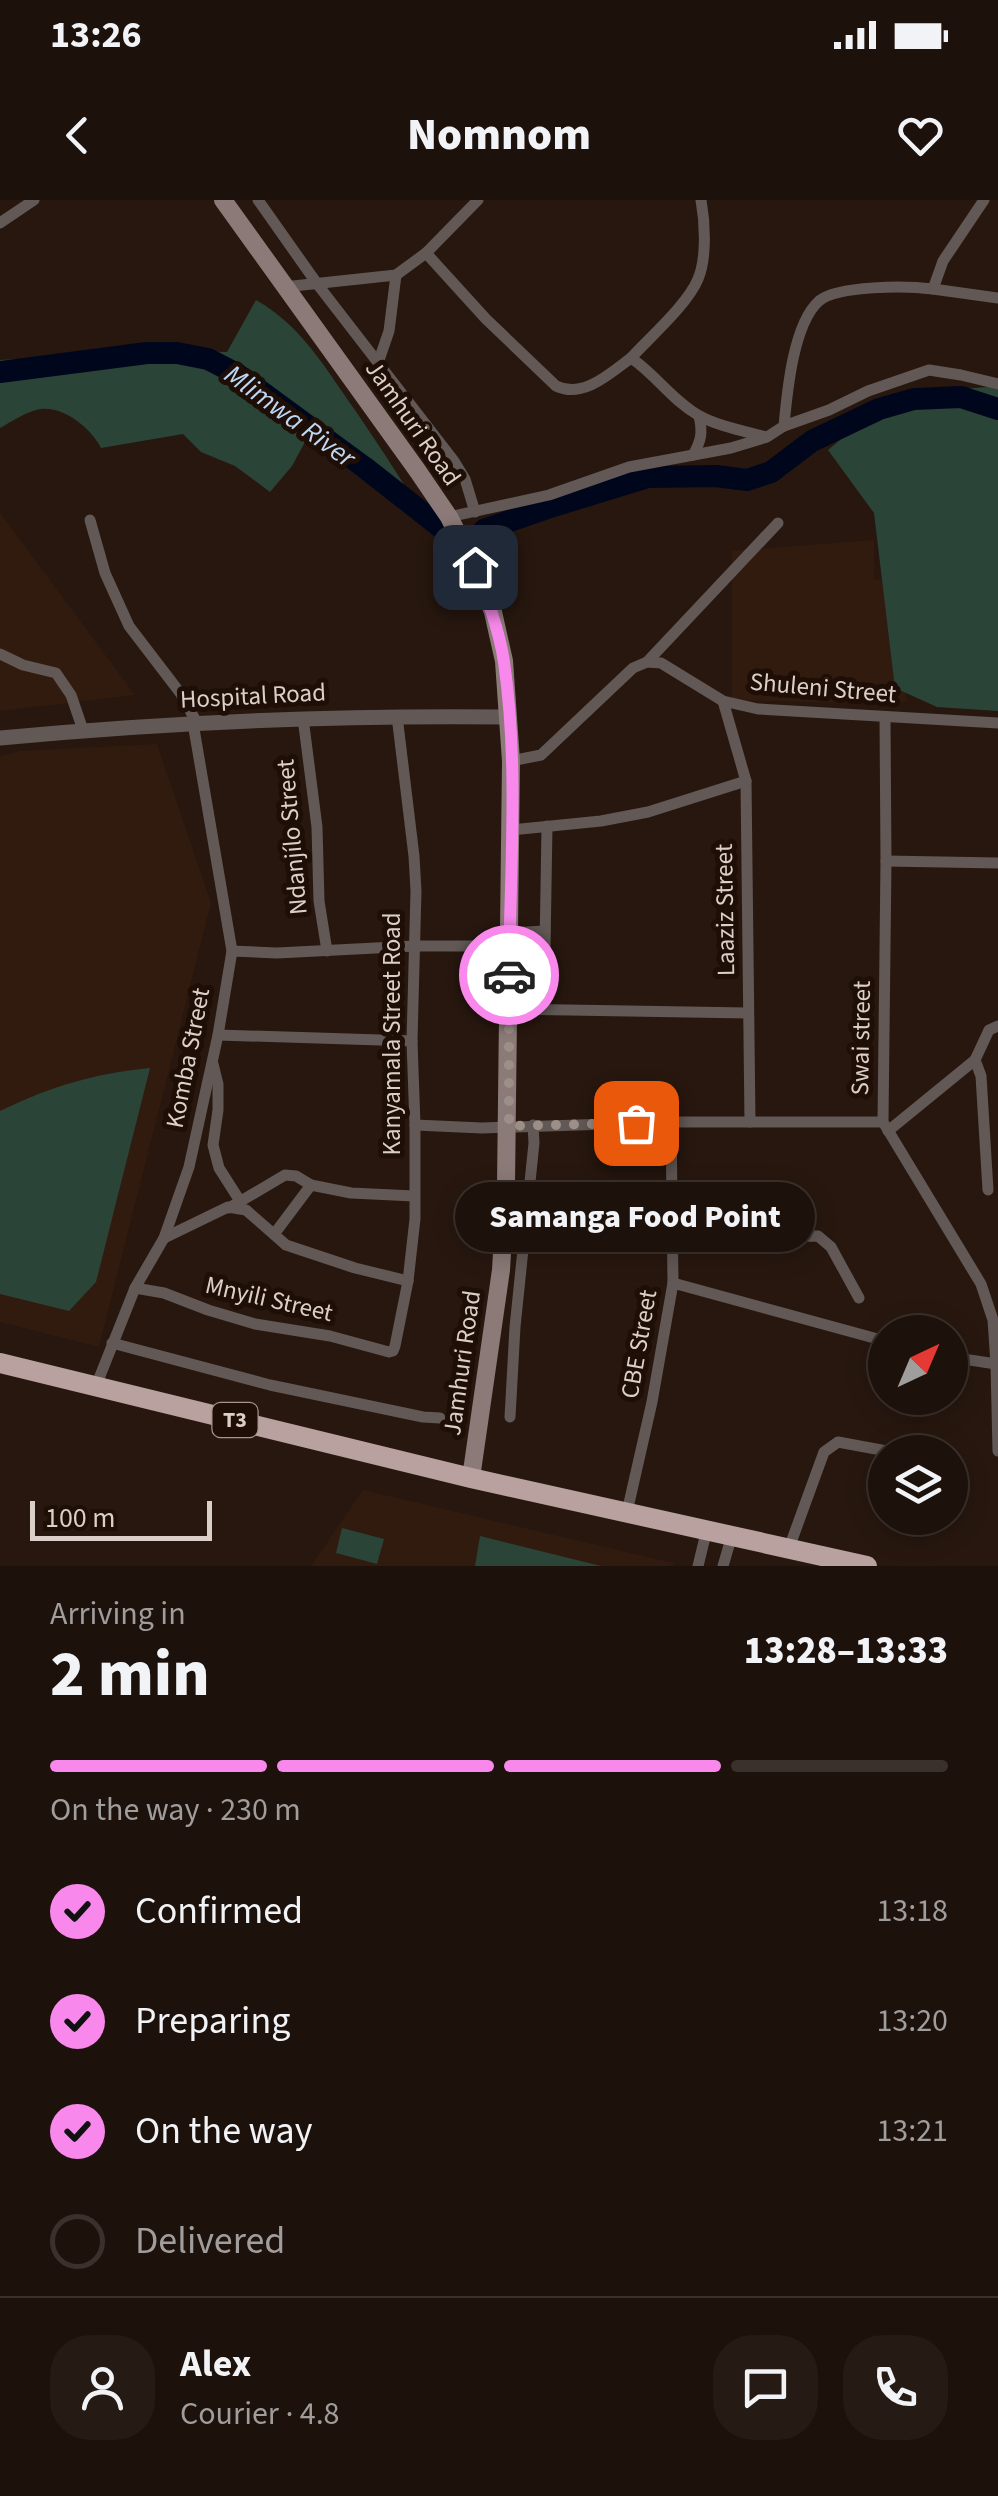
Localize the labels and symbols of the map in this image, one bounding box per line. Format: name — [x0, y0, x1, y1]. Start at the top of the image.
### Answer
street label: Jamhuri Road — [356, 353, 470, 493]
water label: Mlimwa River — [216, 355, 365, 478]
pin — [433, 525, 518, 610]
street label: Shuleni Street — [748, 664, 898, 712]
street label: Hospital Road — [179, 674, 327, 718]
street label: Ndanjílo Street — [267, 757, 317, 916]
street label: Laaziz Street — [706, 843, 744, 976]
street label: Kanyamala Street Road — [374, 912, 410, 1156]
courier — [459, 925, 559, 1025]
street label: Swai street — [842, 980, 880, 1096]
street label: Komba Street — [157, 984, 219, 1131]
pin — [594, 1081, 679, 1166]
callout: Samanga Food Point — [456, 1183, 816, 1253]
street label: Mnyili Street — [202, 1267, 337, 1331]
street label: CBE Street — [612, 1286, 666, 1401]
street label: Jamhuri Road — [434, 1288, 490, 1438]
north arrow — [868, 1315, 968, 1415]
road number: T3 — [212, 1403, 258, 1437]
scale bar — [30, 1496, 212, 1540]

